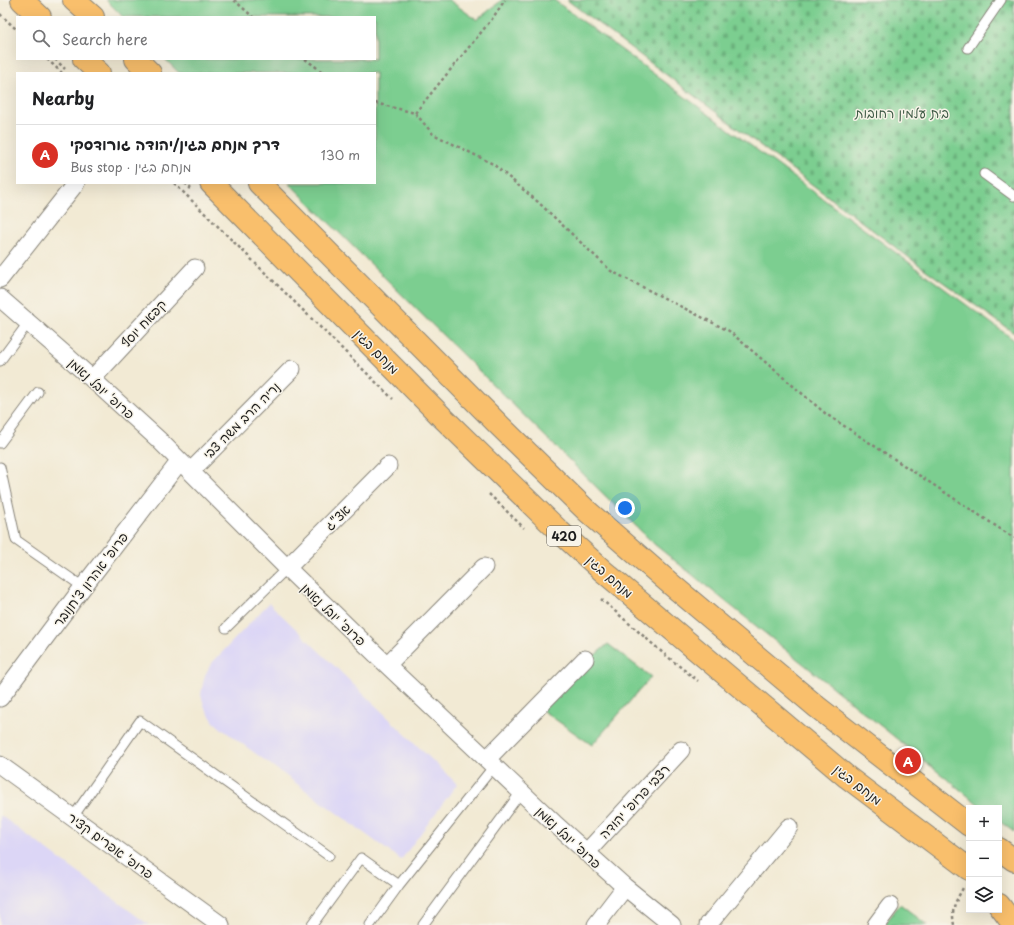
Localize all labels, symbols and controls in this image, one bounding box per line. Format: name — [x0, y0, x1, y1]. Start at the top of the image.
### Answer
search box — [16, 16, 376, 60]
icon: search — [30, 27, 52, 49]
text: Search here — [62, 27, 148, 50]
text: Nearby — [32, 85, 94, 111]
park label: בית עלמין רחובות — [854, 103, 949, 122]
text: דרך מנחם בגין/יהודה גורודסקי — [70, 132, 280, 155]
text: A — [40, 145, 50, 164]
text: 130 m — [321, 145, 360, 164]
text: Bus stop · מנחם בגין — [70, 157, 191, 176]
street label: קפאח יוסף — [116, 295, 170, 351]
street label: מנחם בגין — [350, 324, 404, 378]
street label: פרופ' יובל נאמן — [65, 353, 139, 423]
street label: נריה הרב משה צבי — [198, 377, 284, 463]
your location — [615, 498, 635, 518]
street label: אצ"ג — [320, 500, 354, 534]
road number: 420 — [547, 526, 581, 546]
street label: פרופ' אהרון צ'חנובר — [48, 528, 132, 630]
street label: מנחם בגין — [582, 550, 638, 602]
street label: פרופ' יובל נאמן — [297, 578, 371, 650]
pin: A — [895, 746, 921, 776]
street label: רצבי פרופ' יהודה — [594, 759, 674, 843]
street label: מנחם בגין — [830, 759, 886, 809]
street label: פרופ' יובל נאמן — [532, 802, 606, 872]
map controls — [966, 805, 1002, 913]
button: + — [966, 805, 1002, 841]
street label: פרופ' אפרים קציר — [64, 807, 158, 883]
button: − — [966, 841, 1002, 877]
button: layers — [966, 877, 1002, 913]

